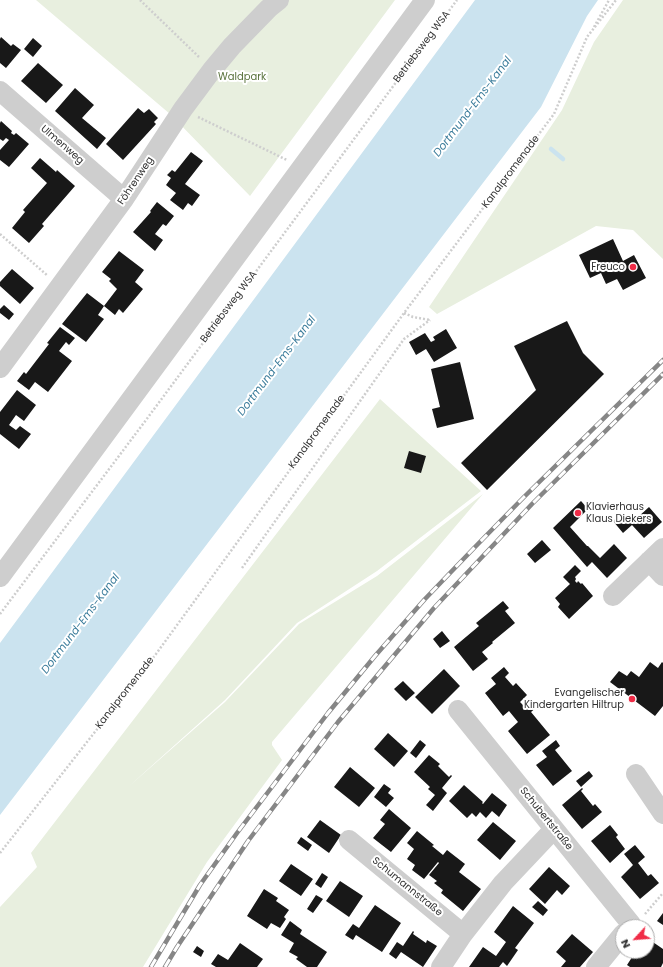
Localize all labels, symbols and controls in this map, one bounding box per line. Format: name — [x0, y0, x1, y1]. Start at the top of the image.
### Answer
street label: Betriebsweg WSA — [391, 9, 453, 85]
water label: Dortmund-Ems-Kanal — [431, 54, 515, 160]
park label: Waldpark — [218, 71, 266, 83]
street label: Ulmenweg — [38, 123, 86, 167]
street label: Kanalpromenade — [480, 133, 542, 211]
street label: Föhrenweg — [116, 155, 156, 207]
place label: Freuco — [591, 261, 625, 273]
marker: Freuco — [628, 262, 638, 272]
street label: Betriebsweg WSA — [198, 269, 260, 345]
water label: Dortmund-Ems-Kanal — [235, 313, 319, 419]
street label: Kanalpromenade — [286, 393, 348, 471]
place label: Klavierhaus Klaus Diekers — [586, 501, 652, 524]
marker: Klavierhaus Klaus Diekers — [573, 508, 583, 518]
water label: Dortmund-Ems-Kanal — [39, 571, 123, 677]
street label: Kanalpromenade — [93, 655, 157, 731]
place label: Evangelischer Kindergarten Hiltrup — [524, 687, 624, 710]
marker: Evangelischer Kindergarten Hiltrup — [627, 694, 637, 704]
street label: Schubertstraße — [517, 785, 575, 853]
street label: Schumannstraße — [369, 855, 445, 919]
north arrow — [615, 919, 655, 959]
text: N — [616, 937, 634, 951]

